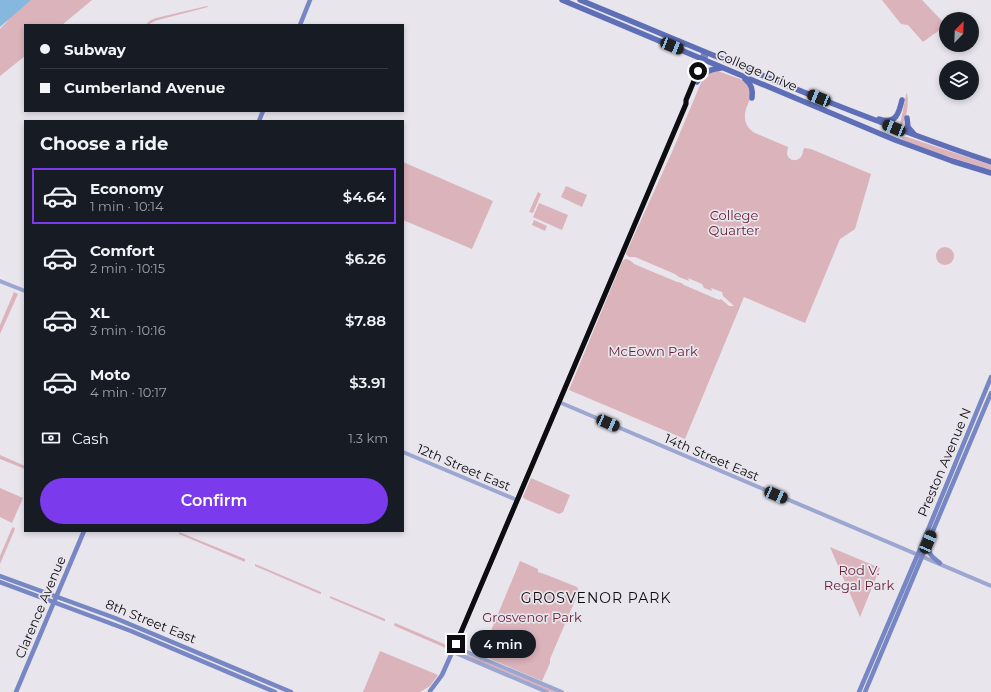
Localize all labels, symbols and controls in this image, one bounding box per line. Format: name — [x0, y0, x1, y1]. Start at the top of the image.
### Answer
north arrow — [939, 12, 979, 52]
map controls — [939, 12, 979, 100]
car — [659, 36, 685, 56]
text: Subway — [64, 40, 126, 59]
street label: College Drive — [714, 46, 800, 94]
button: layers — [939, 60, 979, 100]
route start — [689, 62, 707, 80]
text: Cumberland Avenue — [64, 78, 225, 97]
car — [806, 88, 832, 108]
car — [881, 118, 907, 138]
text: Choose a ride — [40, 133, 168, 155]
icon: car — [42, 178, 78, 214]
text: Economy — [90, 179, 163, 198]
text: $4.64 — [343, 187, 386, 206]
text: 1 min · 10:14 — [90, 198, 164, 214]
park label: College Quarter — [709, 207, 759, 238]
icon: car — [42, 240, 78, 276]
text: Comfort — [90, 241, 155, 260]
text: $6.26 — [345, 249, 386, 268]
text: 2 min · 10:15 — [90, 260, 165, 276]
icon: car — [42, 302, 78, 338]
text: XL — [90, 303, 109, 322]
text: $7.88 — [345, 311, 386, 330]
text: 3 min · 10:16 — [90, 322, 166, 338]
park label: McEown Park — [608, 343, 698, 359]
icon: car — [42, 364, 78, 400]
text: Moto — [90, 365, 130, 384]
text: $3.91 — [349, 373, 386, 392]
text: 4 min · 10:17 — [90, 384, 167, 400]
street label: Preston Avenue N — [914, 405, 974, 519]
car — [595, 413, 621, 433]
icon: cash — [40, 427, 62, 449]
text: Cash — [72, 429, 109, 448]
text: 1.3 km — [348, 430, 388, 446]
street label: 14th Street East — [662, 430, 762, 484]
street label: 12th Street East — [415, 440, 513, 494]
button: Confirm — [40, 478, 388, 524]
car — [763, 485, 789, 505]
car — [918, 529, 938, 555]
street label: Clarence Avenue — [11, 553, 69, 661]
park label: Rod V. Regal Park — [824, 562, 894, 593]
district label: GROSVENOR PARK — [521, 589, 671, 607]
street label: 8th Street East — [103, 596, 199, 646]
park label: Grosvenor Park — [482, 609, 582, 625]
callout: 4 min — [470, 630, 536, 658]
route end — [447, 635, 465, 653]
text: 4 min — [484, 636, 522, 652]

